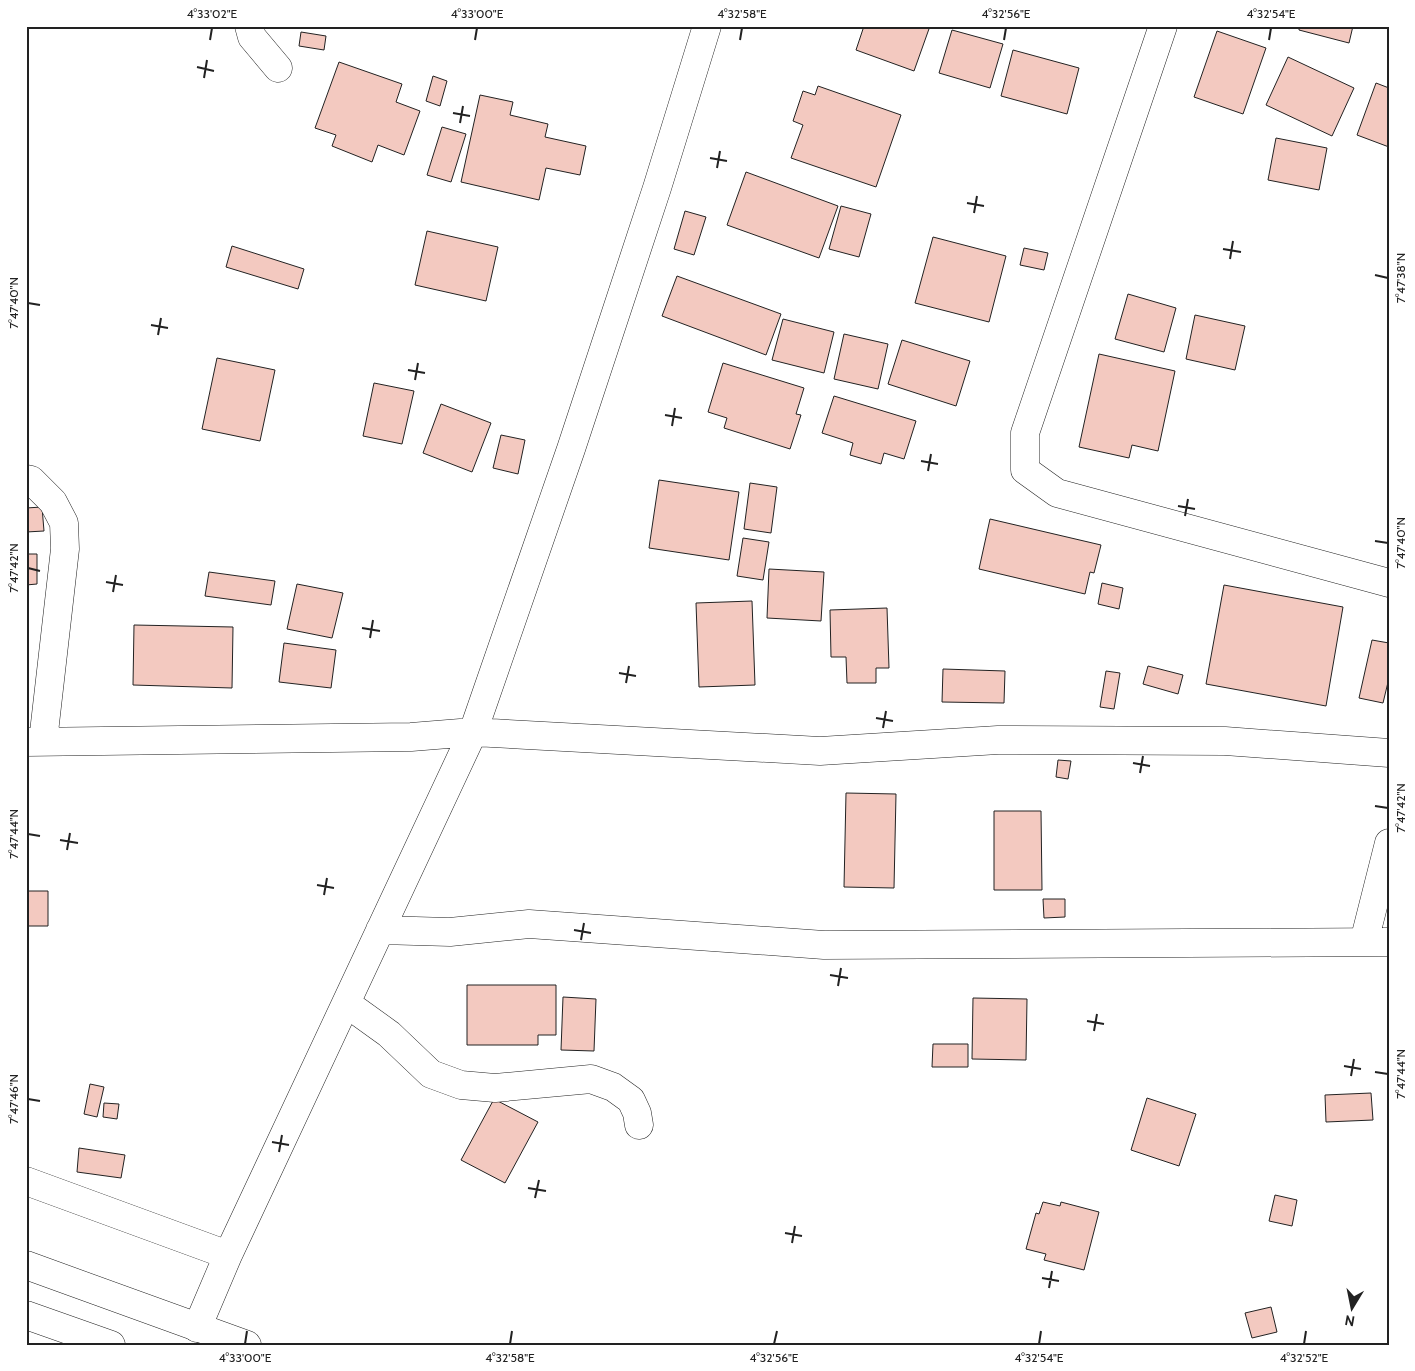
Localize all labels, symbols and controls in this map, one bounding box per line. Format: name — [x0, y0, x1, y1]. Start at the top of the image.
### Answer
text: 4°33'02"E — [187, 6, 238, 21]
text: 4°33'00"E — [451, 6, 504, 21]
text: 4°32'58"E — [717, 6, 767, 21]
text: 4°32'56"E — [982, 6, 1031, 21]
text: 4°32'54"E — [1247, 6, 1296, 21]
text: 7°47'38"N — [1393, 253, 1408, 303]
text: 7°47'40"N — [6, 277, 21, 329]
text: 7°47'40"N — [1393, 517, 1408, 569]
text: 7°47'42"N — [6, 543, 21, 593]
text: 7°47'42"N — [1393, 783, 1408, 833]
text: 7°47'44"N — [6, 809, 21, 859]
text: 7°47'44"N — [1393, 1049, 1408, 1099]
text: 7°47'46"N — [6, 1074, 21, 1124]
north arrow — [1328, 1284, 1378, 1334]
text: N — [1343, 1311, 1356, 1331]
text: 4°33'00"E — [219, 1350, 272, 1365]
text: 4°32'58"E — [485, 1350, 535, 1365]
text: 4°32'56"E — [750, 1350, 799, 1365]
text: 4°32'54"E — [1015, 1350, 1064, 1365]
text: 4°32'52"E — [1280, 1350, 1329, 1365]

